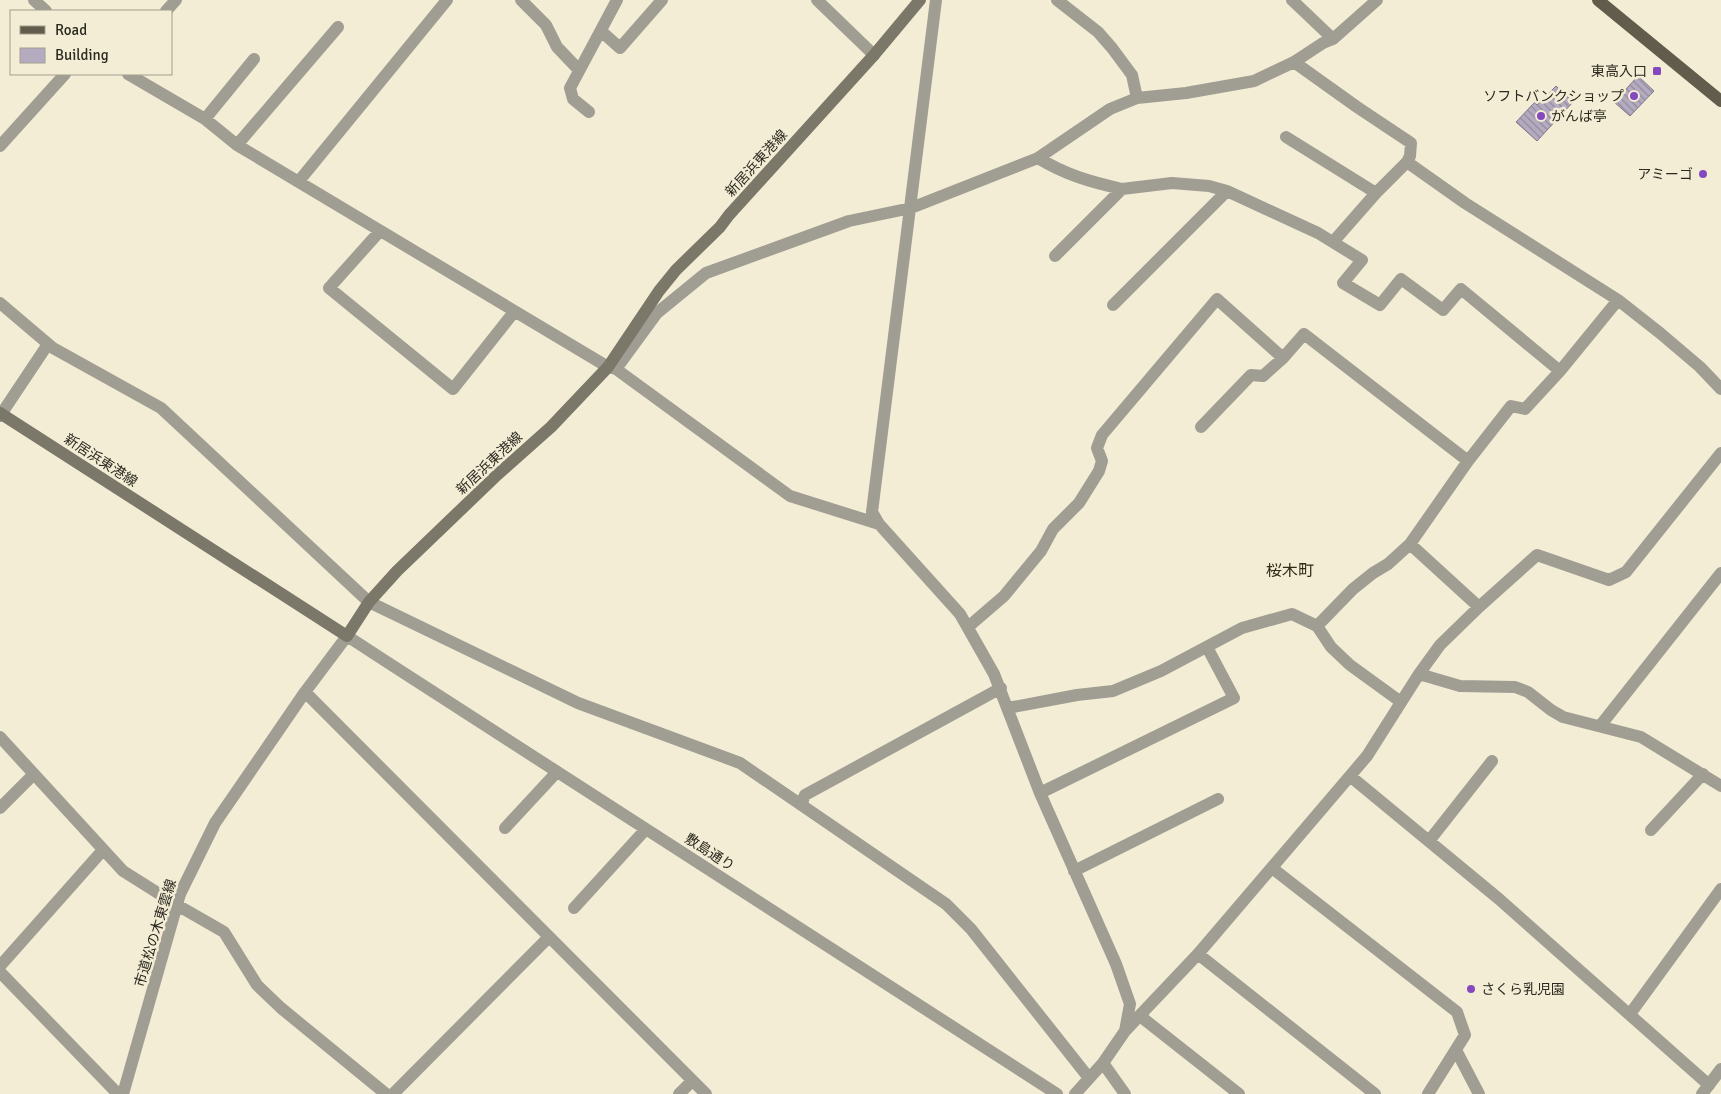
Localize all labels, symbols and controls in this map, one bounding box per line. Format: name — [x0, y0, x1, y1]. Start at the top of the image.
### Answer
legend — [10, 10, 172, 75]
text: Road — [55, 21, 87, 39]
text: Building — [55, 46, 109, 64]
place label: 東高入口 — [1591, 63, 1647, 80]
marker: 東高入口 — [1651, 65, 1663, 77]
place label: ソフトバンクショップ — [1483, 88, 1624, 105]
marker: ソフトバンクショップ — [1628, 90, 1640, 102]
place label: がんば亭 — [1551, 108, 1607, 125]
marker: がんば亭 — [1535, 110, 1547, 122]
street label: 新居浜東港線 — [722, 126, 791, 200]
place label: アミーゴ — [1637, 166, 1693, 183]
marker: アミーゴ — [1697, 168, 1709, 180]
street label: 新居浜東港線 — [453, 429, 526, 498]
street label: 新居浜東港線 — [61, 430, 141, 490]
district label: 桜木町 — [1266, 561, 1314, 581]
street label: 敷島通り — [682, 830, 738, 875]
street label: 市道松の木東雲線 — [131, 877, 180, 989]
place label: さくら乳児園 — [1481, 981, 1565, 998]
marker: さくら乳児園 — [1465, 983, 1477, 995]

